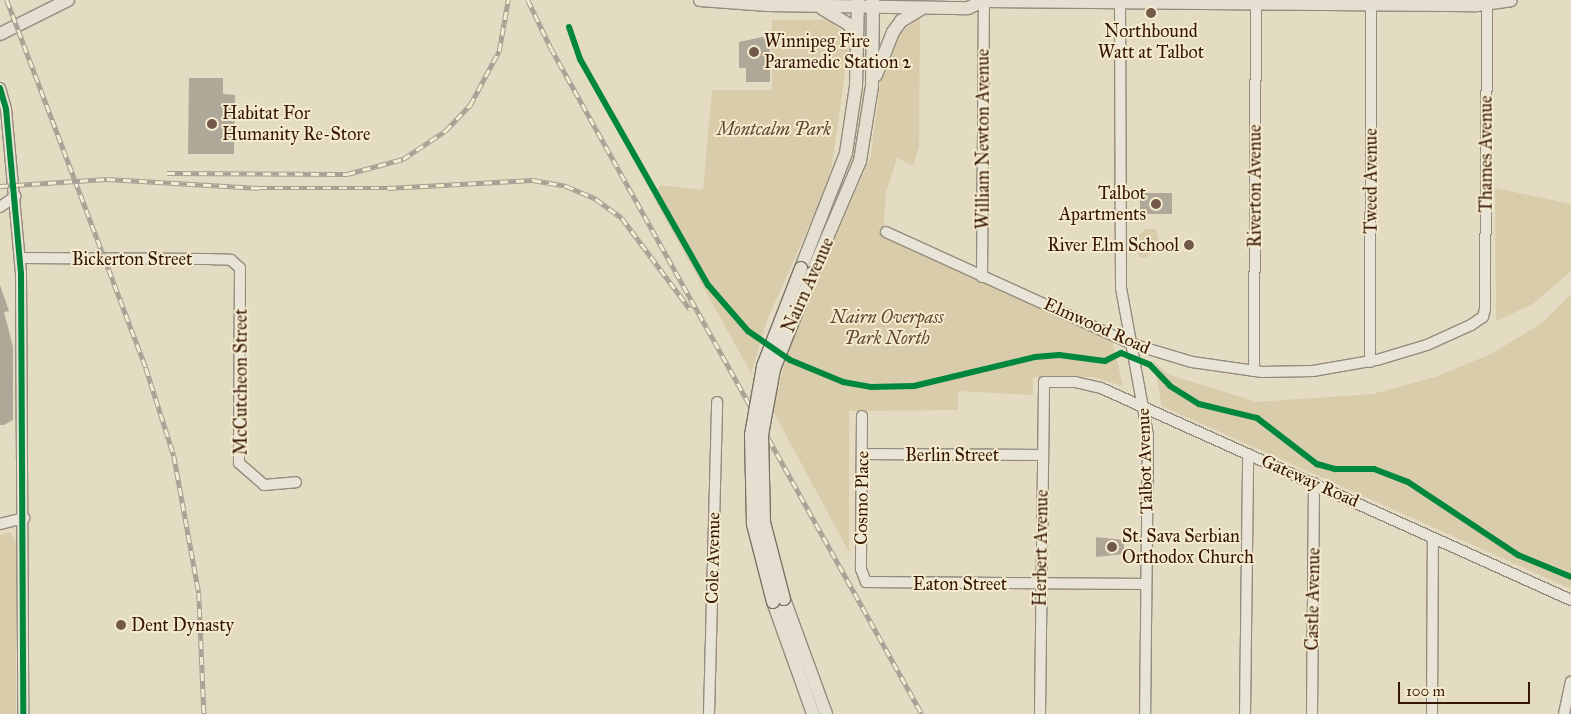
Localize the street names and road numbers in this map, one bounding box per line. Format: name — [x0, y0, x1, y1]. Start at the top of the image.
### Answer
street label: William Newton Avenue — [972, 49, 994, 229]
street label: Thames Avenue — [1475, 96, 1497, 212]
street label: Riverton Avenue — [1244, 124, 1266, 248]
street label: Tweed Avenue — [1360, 128, 1382, 234]
street label: Nairn Avenue — [777, 234, 839, 336]
street label: Bickerton Street — [72, 248, 192, 270]
street label: Elmwood Road — [1041, 293, 1153, 359]
street label: McCutcheon Street — [230, 309, 252, 455]
street label: Talbot Avenue — [1132, 408, 1158, 514]
street label: Berlin Street — [905, 444, 999, 466]
street label: Gateway Road — [1258, 450, 1362, 512]
street label: Cosmo Place — [850, 451, 874, 545]
street label: Herbert Avenue — [1029, 489, 1053, 607]
street label: Cole Avenue — [701, 512, 725, 604]
street label: Castle Avenue — [1301, 547, 1325, 651]
street label: Eaton Street — [913, 573, 1007, 595]

